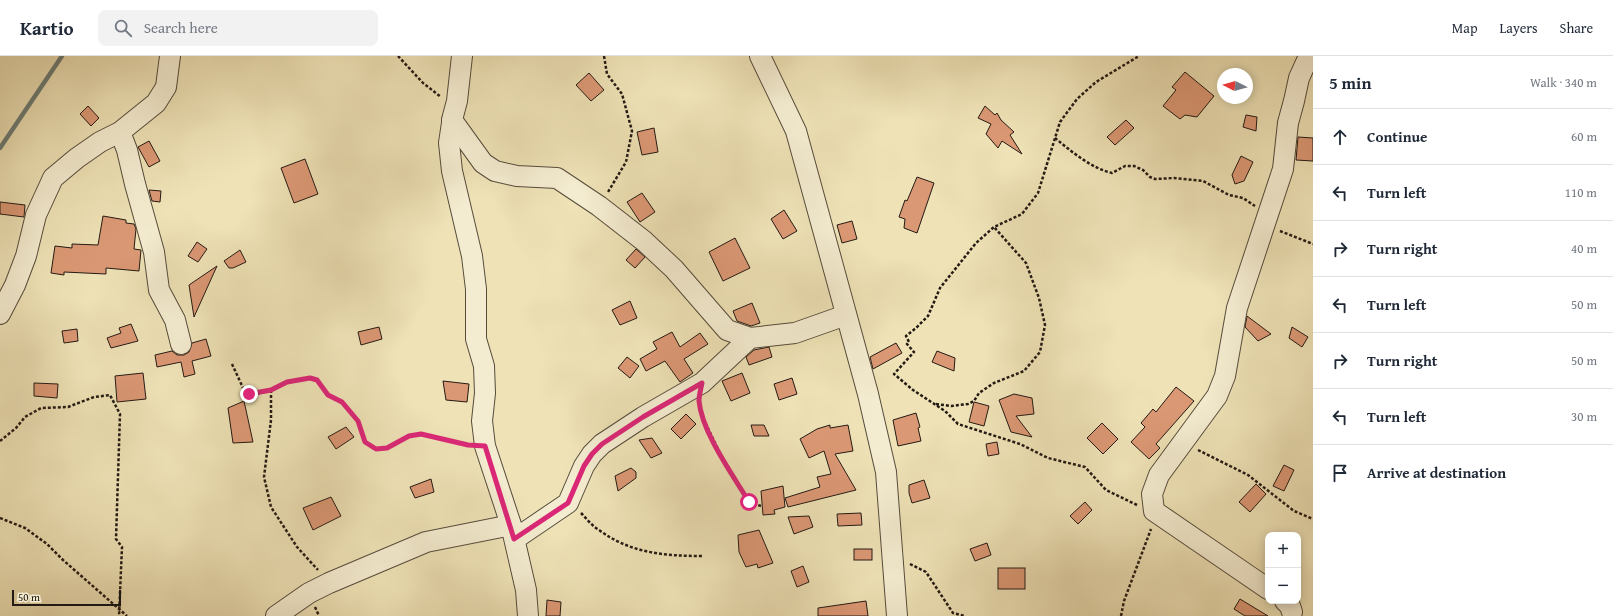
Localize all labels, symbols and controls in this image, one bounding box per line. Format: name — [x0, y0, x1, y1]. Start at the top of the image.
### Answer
search box — [98, 10, 378, 46]
text: Kartio — [20, 14, 74, 42]
icon: search — [112, 17, 134, 39]
text: Search here — [144, 17, 218, 38]
text: Map — [1452, 18, 1478, 38]
text: Layers — [1500, 18, 1538, 38]
text: Share — [1560, 18, 1593, 38]
north arrow — [1217, 68, 1253, 104]
text: 5 min — [1329, 70, 1371, 95]
text: Walk · 340 m — [1530, 73, 1597, 92]
icon: ahead — [1329, 126, 1351, 148]
text: Continue — [1367, 126, 1428, 147]
text: 60 m — [1571, 127, 1597, 146]
icon: left — [1329, 182, 1351, 204]
text: Turn left — [1367, 182, 1426, 203]
text: 110 m — [1565, 183, 1597, 202]
icon: right — [1329, 238, 1351, 260]
text: Turn right — [1367, 238, 1438, 259]
text: 40 m — [1571, 239, 1597, 258]
icon: left — [1329, 294, 1351, 316]
text: Turn left — [1367, 294, 1426, 315]
text: 50 m — [1571, 295, 1597, 314]
icon: right — [1329, 350, 1351, 372]
text: Turn right — [1367, 350, 1438, 371]
text: 50 m — [1571, 351, 1597, 370]
route end — [240, 385, 258, 403]
icon: left — [1329, 406, 1351, 428]
text: Turn left — [1367, 406, 1426, 427]
text: 30 m — [1571, 407, 1597, 426]
icon: arrive — [1329, 462, 1351, 484]
text: Arrive at destination — [1367, 462, 1506, 483]
route start — [740, 493, 758, 511]
map controls — [1265, 532, 1301, 604]
button: + — [1265, 532, 1301, 568]
button: − — [1265, 568, 1301, 604]
scale bar — [12, 588, 121, 607]
text: 50 m — [18, 589, 40, 605]

